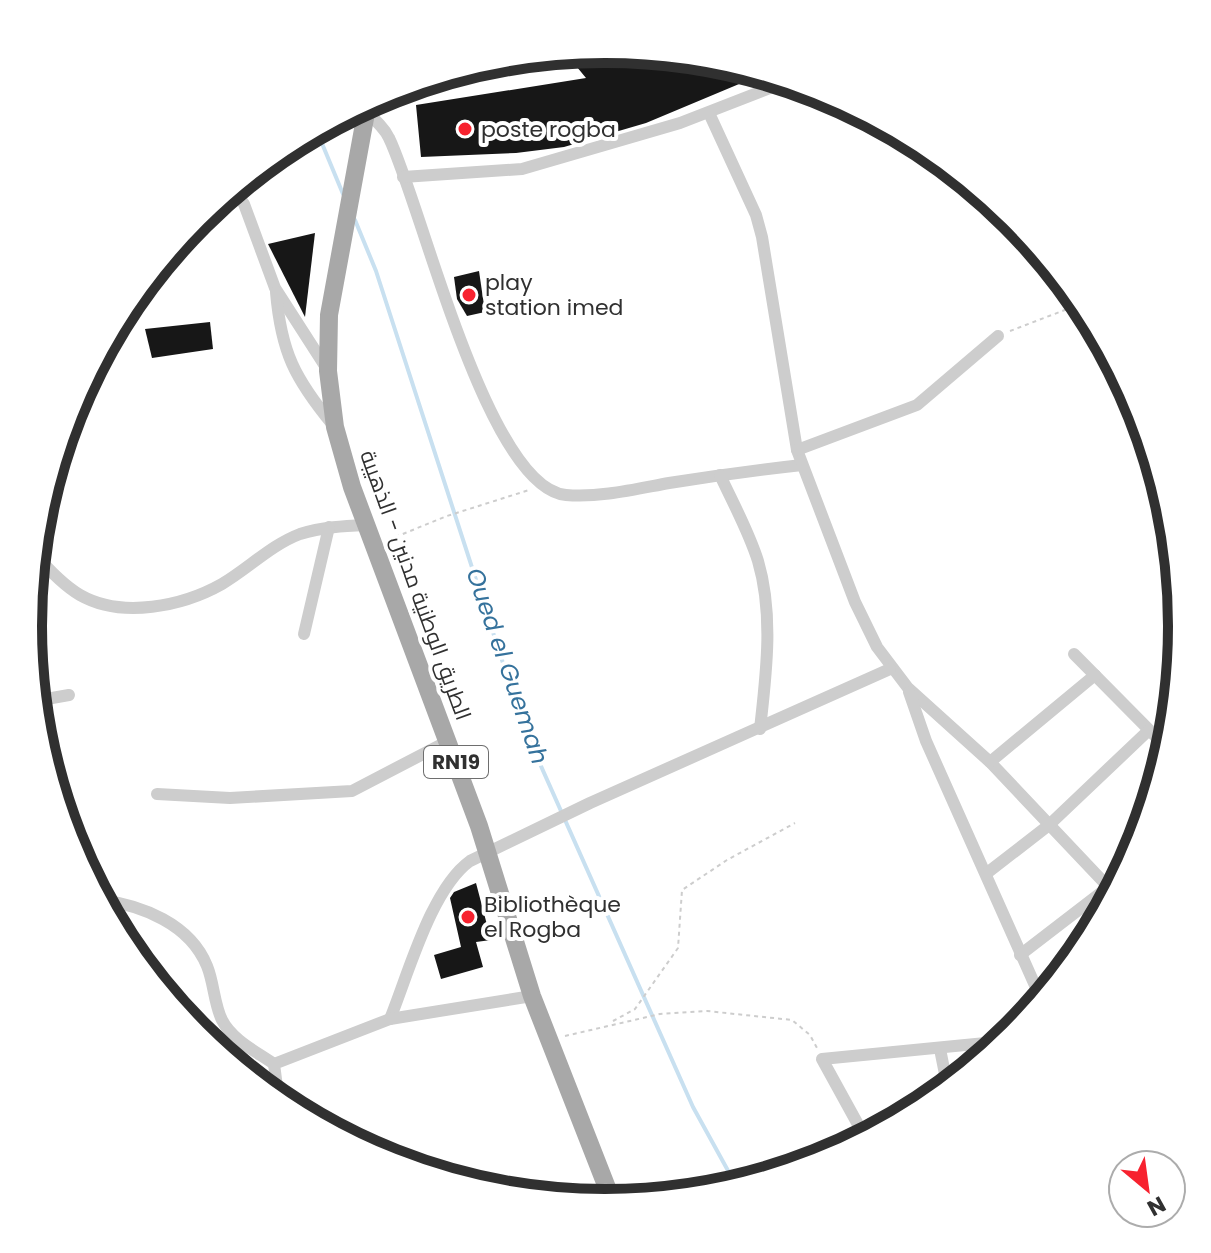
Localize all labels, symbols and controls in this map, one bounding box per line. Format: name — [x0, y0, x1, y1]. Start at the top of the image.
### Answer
place label: poste rogba — [481, 114, 616, 145]
marker: poste rogba — [456, 120, 474, 138]
place label: play station imed — [485, 267, 623, 323]
marker: play station imed — [460, 286, 478, 304]
street label: الطريق الوطنية مدنين - الذهيبة — [352, 446, 479, 724]
water label: Oued el Guemah — [458, 563, 557, 768]
road number: RN19 — [424, 746, 488, 778]
place label: Bibliothèque el Rogba — [484, 889, 621, 945]
marker: Bibliothèque el Rogba — [459, 908, 477, 926]
north arrow — [1107, 1149, 1187, 1229]
text: N — [1142, 1188, 1171, 1224]

